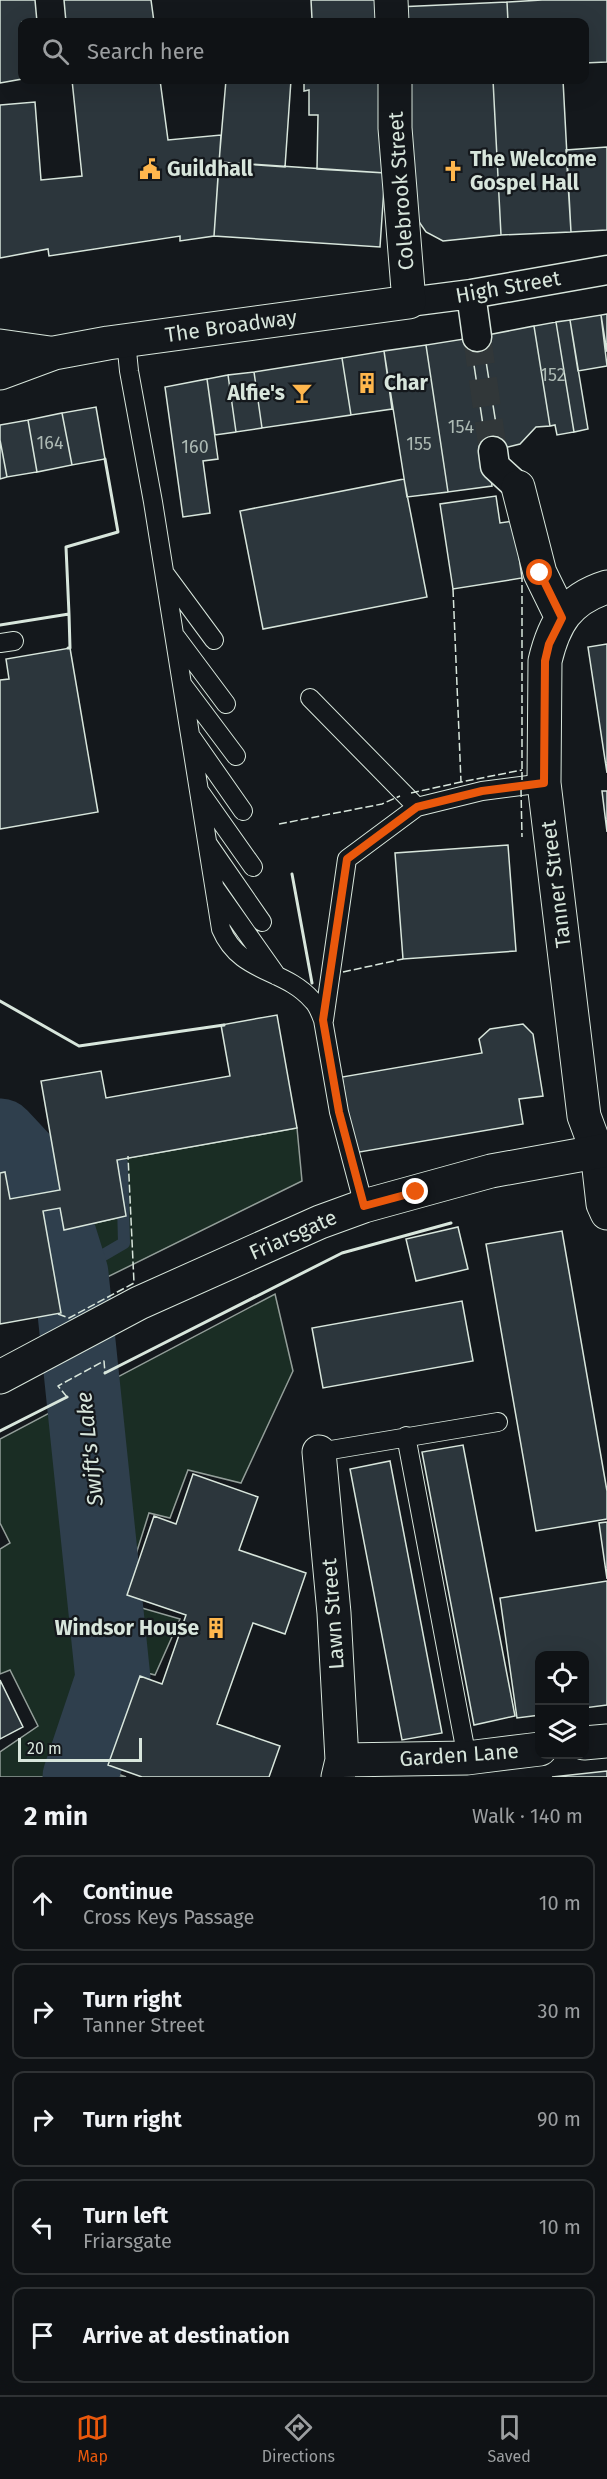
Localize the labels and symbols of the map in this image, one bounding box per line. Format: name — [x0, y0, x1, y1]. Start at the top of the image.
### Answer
street label: Colebrook Street — [382, 110, 420, 271]
place label: The Welcome Gospel Hall — [470, 146, 597, 196]
place label: Guildhall — [167, 156, 254, 182]
public building icon: Guildhall — [138, 157, 162, 181]
church icon: The Welcome Gospel Hall — [441, 159, 465, 183]
street label: High Street — [454, 265, 563, 309]
street label: The Broadway — [163, 304, 299, 348]
house number: 152 — [540, 364, 566, 386]
place label: Char — [384, 370, 428, 396]
building icon: Char — [355, 371, 379, 395]
place label: Alfie's — [226, 380, 285, 406]
bar icon: Alfie's — [290, 381, 314, 405]
house number: 154 — [448, 416, 475, 438]
house number: 164 — [37, 432, 64, 454]
house number: 155 — [406, 433, 432, 455]
house number: 160 — [181, 436, 209, 458]
route start — [526, 559, 552, 585]
street label: Tanner Street — [535, 819, 577, 949]
route end — [402, 1178, 428, 1204]
street label: Friarsgate — [245, 1204, 341, 1266]
water label: Swift's Lake — [70, 1390, 109, 1508]
street label: Lawn Street — [316, 1557, 350, 1671]
place label: Windsor House — [55, 1615, 199, 1641]
building icon: Windsor House — [204, 1616, 228, 1640]
scale bar — [18, 1735, 142, 1762]
street label: Garden Lane — [399, 1738, 519, 1772]

